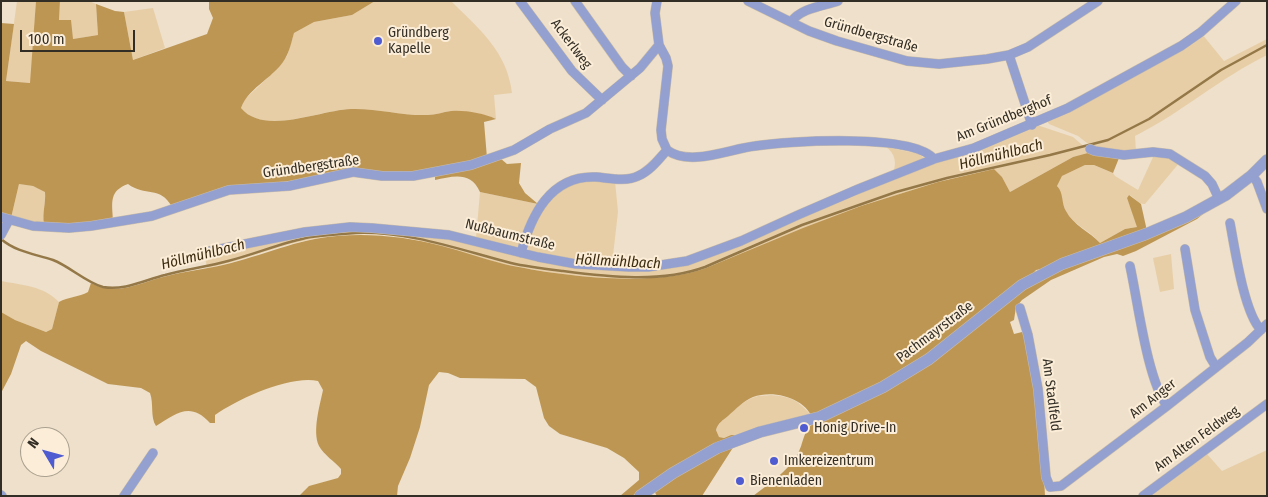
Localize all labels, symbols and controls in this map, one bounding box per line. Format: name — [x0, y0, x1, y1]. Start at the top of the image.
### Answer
street label: Gründbergstraße — [822, 14, 920, 56]
street label: Ackerlweg — [547, 16, 595, 72]
scale bar — [22, 20, 138, 52]
place label: Gründberg Kapelle — [388, 25, 449, 58]
text: 100 m — [28, 30, 65, 48]
marker: Gründberg Kapelle — [372, 35, 384, 47]
street label: Am Gründberghof — [954, 92, 1054, 146]
water label: Höllmühlbach — [957, 136, 1045, 174]
street label: Gründbergstraße — [262, 152, 360, 182]
street label: Nußbaumstraße — [463, 216, 557, 254]
water label: Höllmühlbach — [159, 236, 247, 274]
water label: Höllmühlbach — [575, 251, 661, 273]
street label: Pachmayrstraße — [893, 298, 977, 366]
street label: Am Stadlfeld — [1038, 358, 1064, 432]
street label: Am Anger — [1126, 376, 1180, 422]
street label: Am Alten Feldweg — [1151, 403, 1243, 475]
place label: Honig Drive-In — [814, 420, 896, 436]
marker: Honig Drive-In — [798, 422, 810, 434]
north arrow — [20, 427, 70, 477]
text: N — [24, 435, 43, 452]
place label: Imkereizentrum — [784, 453, 874, 469]
marker: Imkereizentrum — [768, 455, 780, 467]
place label: Bienenladen — [750, 473, 822, 489]
marker: Bienenladen — [734, 475, 746, 487]

